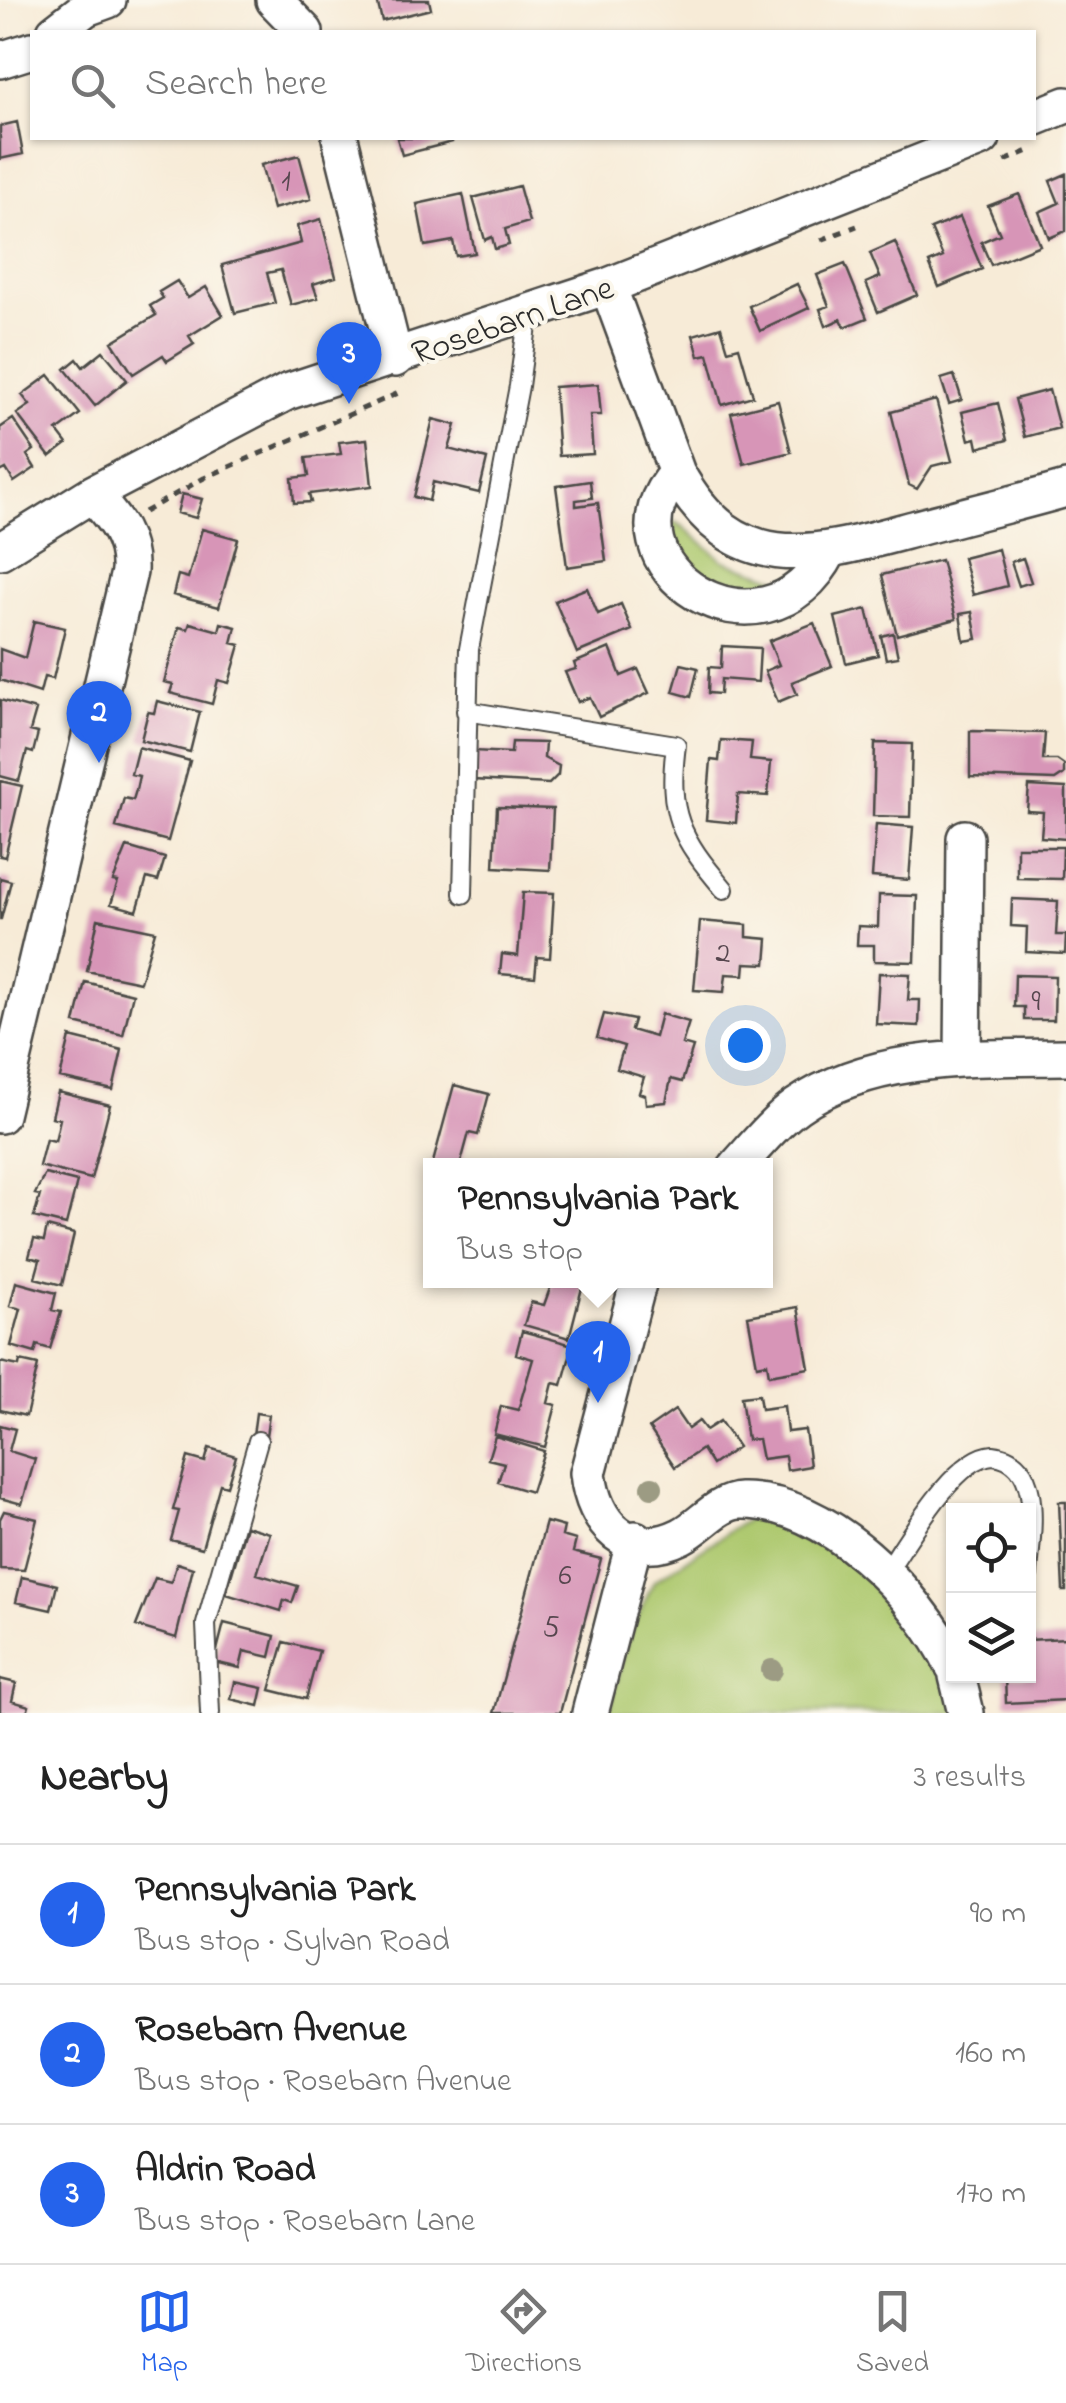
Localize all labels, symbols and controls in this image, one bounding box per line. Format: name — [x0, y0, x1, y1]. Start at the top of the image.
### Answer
search box — [30, 30, 1036, 140]
text: Search here — [145, 57, 327, 113]
icon: search — [65, 58, 120, 113]
house number: 1 — [281, 161, 291, 205]
street label: Rosebarn Lane — [406, 264, 621, 381]
pin: 3 — [316, 322, 382, 404]
pin: 2 — [66, 680, 132, 763]
house number: 2 — [716, 933, 731, 977]
house number: 9 — [1031, 981, 1041, 1025]
your location — [720, 1020, 771, 1071]
popup — [423, 1158, 773, 1288]
text: Pennsylvania Park — [458, 1172, 738, 1228]
text: Bus stop — [458, 1228, 583, 1275]
pin: 1 — [566, 1320, 630, 1403]
map controls — [946, 1503, 1036, 1683]
button: locate — [946, 1503, 1036, 1593]
house number: 6 — [558, 1555, 572, 1599]
button: layers — [946, 1593, 1036, 1683]
house number: 5 — [542, 1607, 560, 1651]
text: Nearby — [40, 1748, 168, 1809]
text: 3 results — [914, 1755, 1026, 1802]
text: Pennsylvania Park — [135, 1863, 416, 1919]
text: 1 — [67, 1891, 78, 1938]
text: 90 m — [970, 1891, 1026, 1938]
text: Bus stop · Sylvan Road — [135, 1919, 450, 1966]
text: Rosebarn Avenue — [135, 2003, 406, 2059]
text: 2 — [65, 2031, 80, 2078]
text: 160 m — [955, 2031, 1026, 2078]
text: Bus stop · Rosebarn Avenue — [135, 2059, 511, 2106]
text: Aldrin Road — [135, 2143, 316, 2199]
text: 3 — [66, 2171, 79, 2218]
text: 170 m — [956, 2171, 1026, 2218]
text: Bus stop · Rosebarn Lane — [135, 2199, 475, 2246]
tab: Map — [137, 2284, 192, 2385]
tab: Directions — [466, 2284, 582, 2385]
tab: Saved — [856, 2284, 929, 2385]

